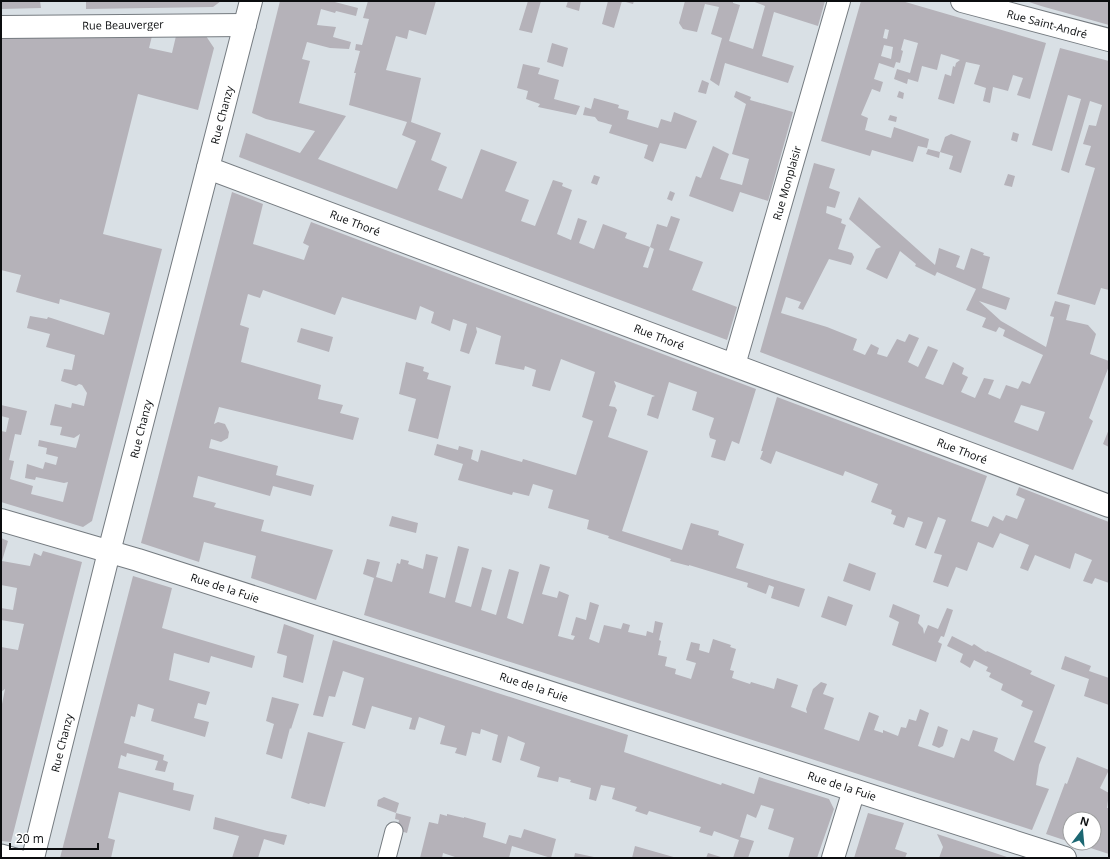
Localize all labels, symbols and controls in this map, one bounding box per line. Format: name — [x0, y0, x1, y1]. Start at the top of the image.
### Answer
street label: Rue Saint-André — [1005, 6, 1089, 41]
street label: Rue Beauverger — [82, 16, 164, 33]
street label: Rue Chanzy — [207, 84, 237, 146]
street label: Rue Monplaisir — [769, 143, 804, 222]
street label: Rue Thoré — [328, 206, 382, 239]
street label: Rue Thoré — [632, 320, 686, 353]
street label: Rue Chanzy — [126, 398, 155, 460]
street label: Rue Thoré — [935, 434, 989, 467]
street label: Rue de la Fuie — [189, 569, 261, 606]
street label: Rue de la Fuie — [498, 668, 570, 705]
street label: Rue Chanzy — [47, 712, 76, 774]
street label: Rue de la Fuie — [806, 767, 878, 804]
north arrow — [1062, 811, 1102, 851]
text: N — [1079, 812, 1091, 829]
scale bar — [10, 825, 98, 851]
text: 20 m — [16, 830, 44, 847]

